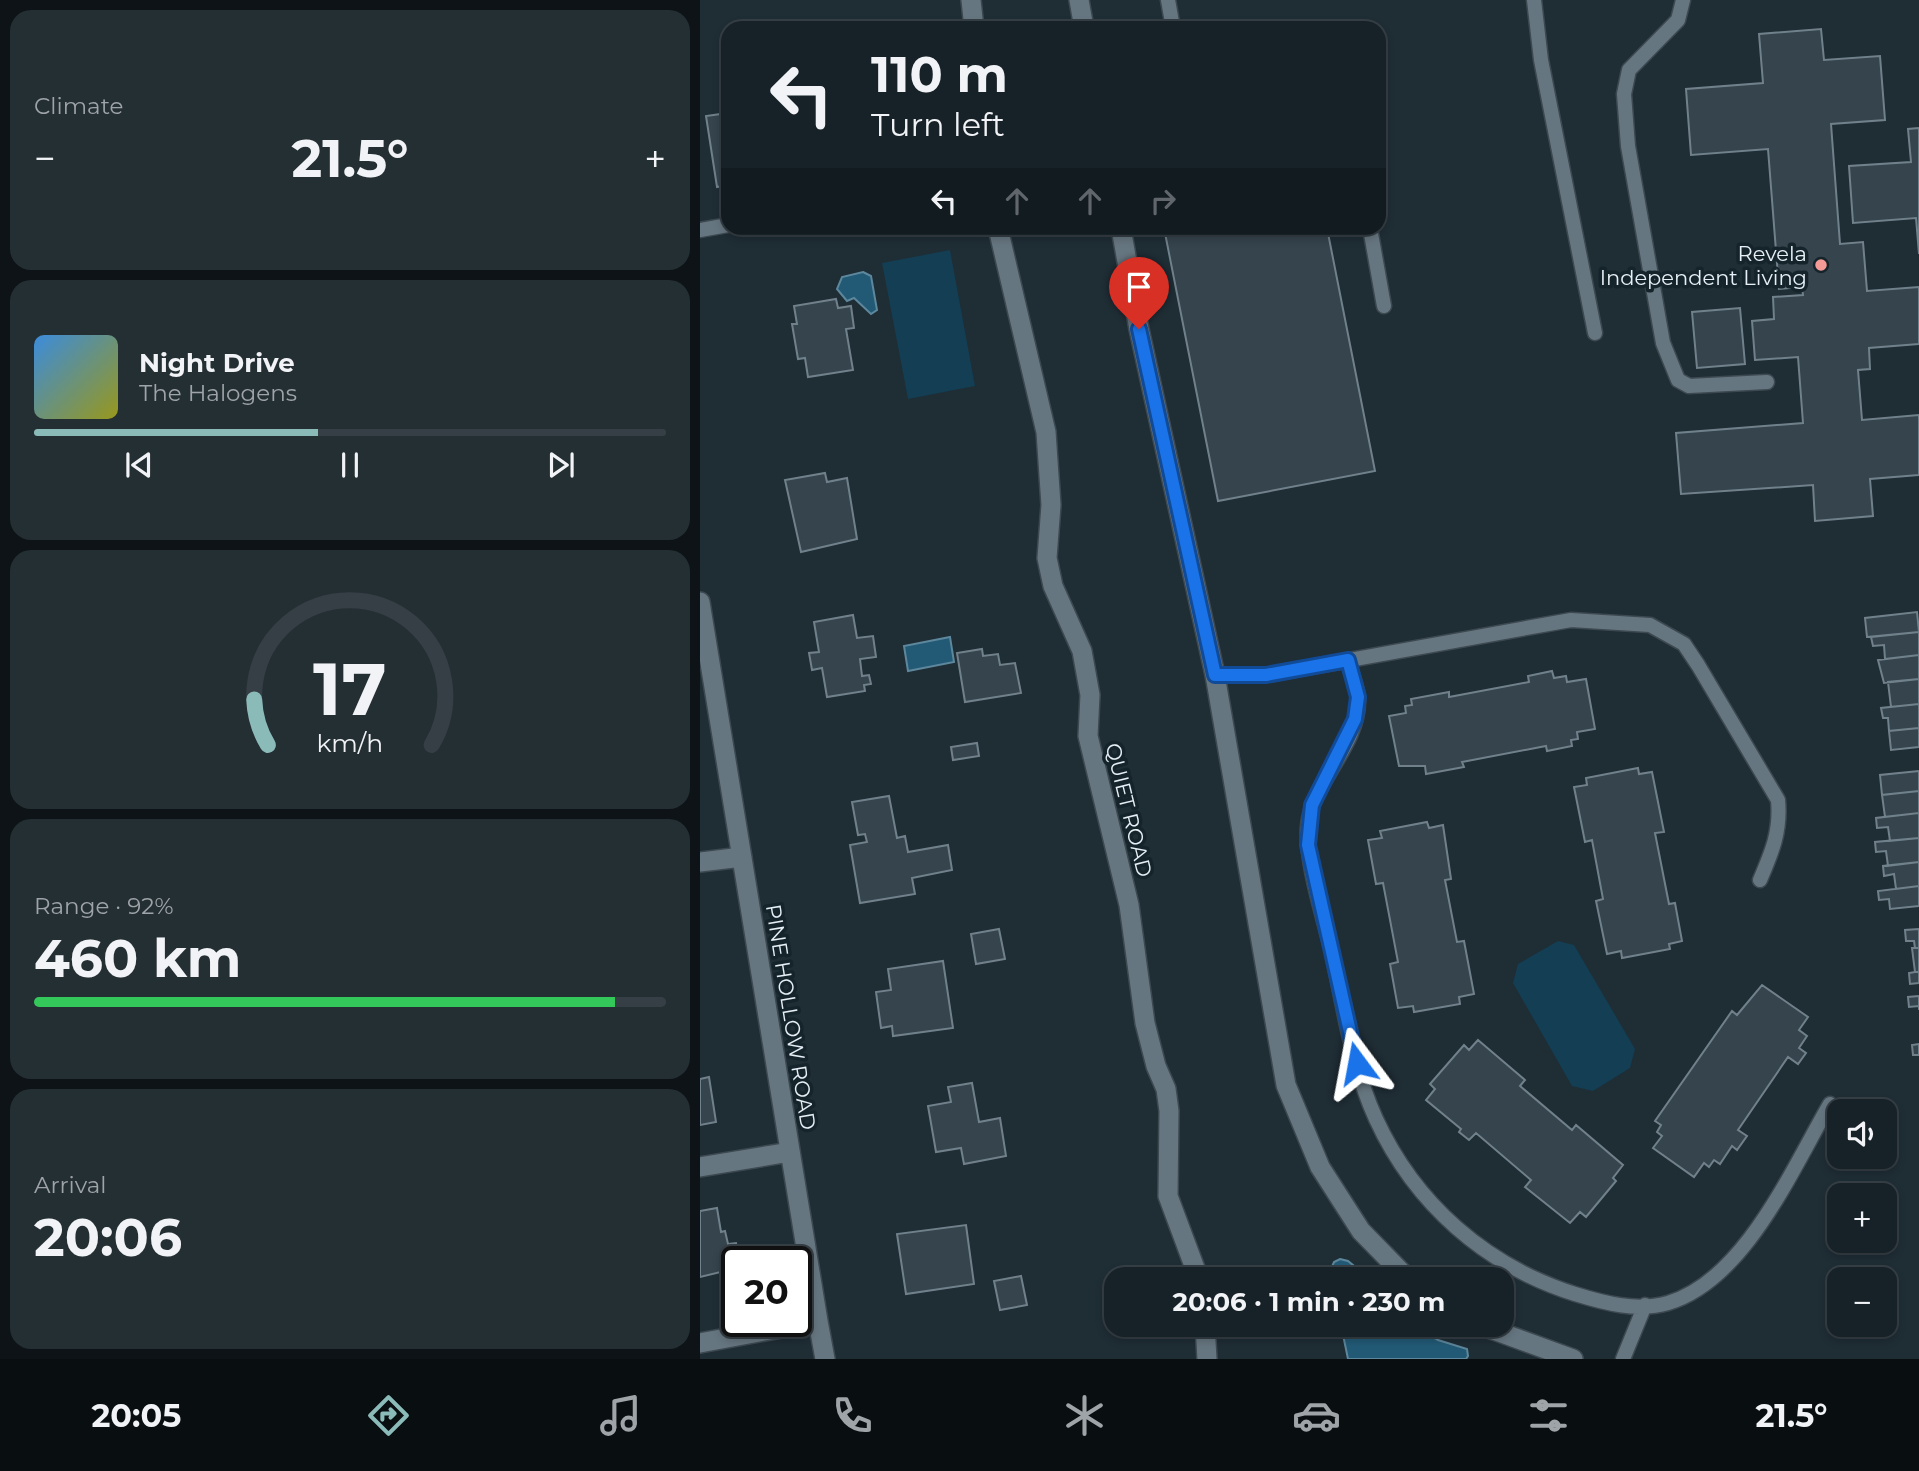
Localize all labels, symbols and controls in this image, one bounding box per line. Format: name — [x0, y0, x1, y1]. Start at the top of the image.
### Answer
text: 110 m — [871, 45, 1008, 104]
icon: left — [756, 49, 847, 140]
text: Climate — [34, 92, 123, 120]
text: Turn left — [871, 105, 1005, 144]
text: 21.5° — [291, 127, 409, 190]
text: − — [34, 135, 56, 182]
text: + — [644, 135, 666, 182]
icon: left — [925, 182, 963, 220]
icon: ahead — [998, 182, 1036, 220]
icon: ahead — [1071, 182, 1109, 220]
icon: right — [1144, 182, 1182, 220]
place label: Revela Independent Living — [1600, 241, 1807, 290]
pin — [1109, 257, 1169, 329]
marker: Revela Independent Living — [1813, 257, 1829, 273]
icon: arrive — [1120, 268, 1158, 306]
text: Night Drive — [139, 347, 295, 379]
text: The Halogens — [139, 379, 297, 407]
icon: previous — [120, 446, 158, 484]
icon: pause — [331, 446, 369, 484]
icon: next — [542, 446, 580, 484]
text: 17 — [313, 646, 387, 734]
text: km/h — [317, 728, 383, 758]
street label: QUIET ROAD — [1100, 740, 1158, 880]
text: Range · 92% — [34, 892, 174, 920]
street label: PINE HOLLOW ROAD — [761, 902, 821, 1132]
text: 460 km — [34, 927, 241, 990]
position arrow — [1320, 1026, 1394, 1100]
map controls — [1827, 1099, 1897, 1337]
button: sound — [1827, 1099, 1897, 1169]
text: Arrival — [34, 1171, 107, 1199]
button: + — [1827, 1183, 1897, 1253]
text: 20:06 — [34, 1206, 182, 1269]
speed limit sign: 20 — [721, 1246, 812, 1337]
button: − — [1827, 1267, 1897, 1337]
text: 20:06 · 1 min · 230 m — [1173, 1286, 1445, 1318]
icon: directions — [364, 1391, 413, 1440]
icon: music — [596, 1391, 645, 1440]
icon: phone — [828, 1391, 877, 1440]
icon: climate — [1060, 1391, 1109, 1440]
icon: car — [1292, 1391, 1341, 1440]
icon: filters — [1524, 1391, 1573, 1440]
text: 20:05 — [91, 1396, 181, 1435]
text: 21.5° — [1755, 1396, 1827, 1435]

